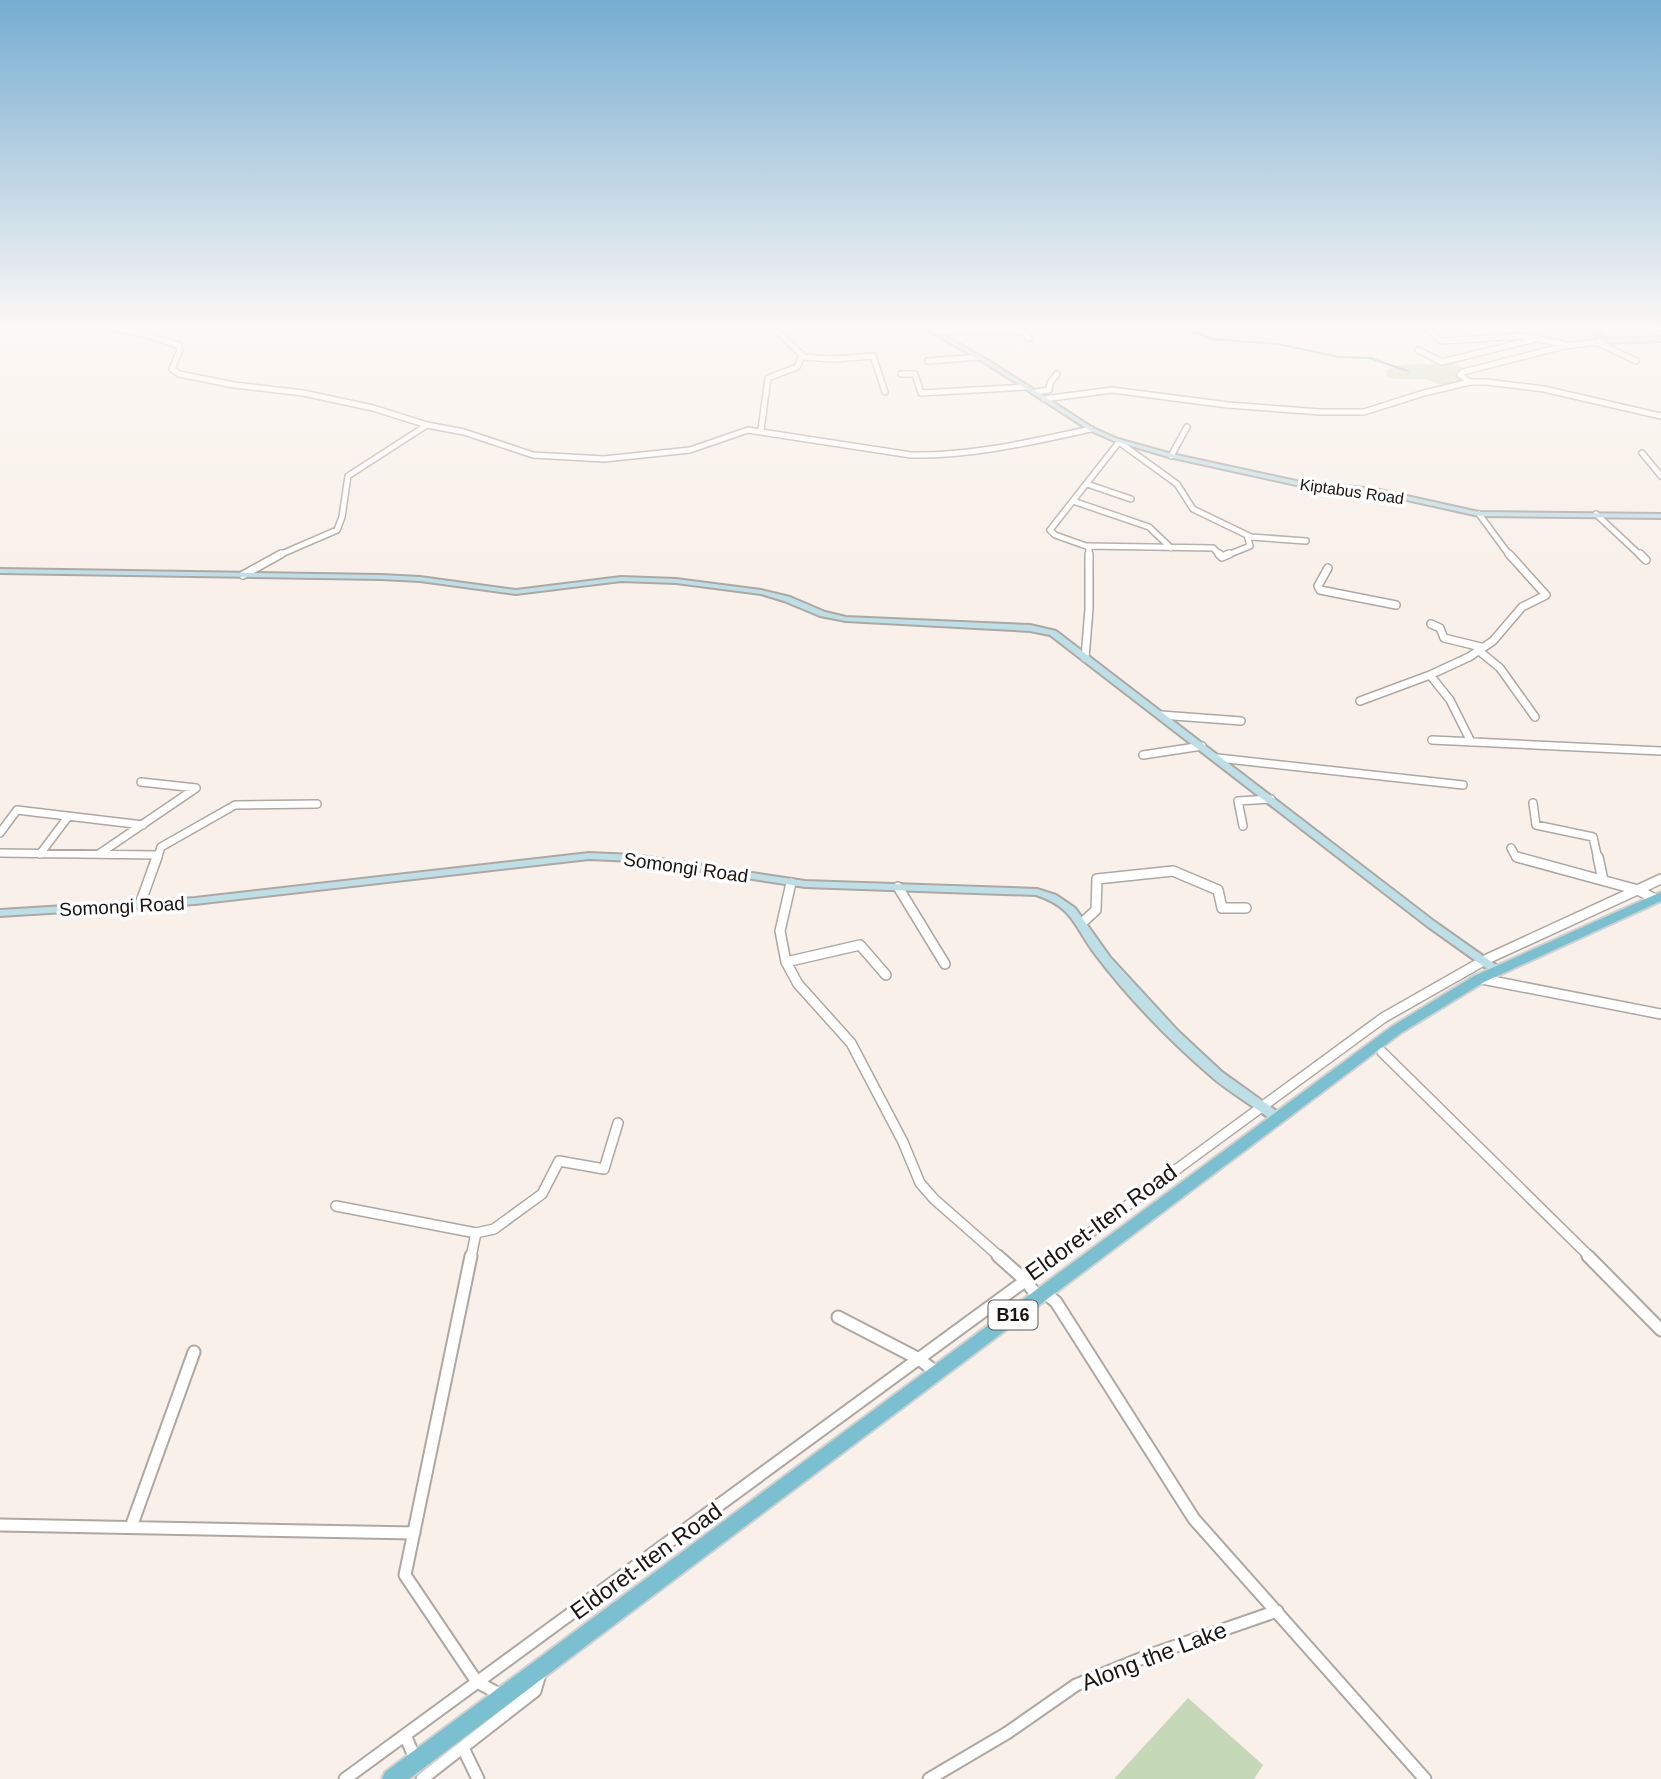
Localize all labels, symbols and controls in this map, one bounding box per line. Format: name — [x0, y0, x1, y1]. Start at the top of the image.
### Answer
street label: Kiptabus Road — [1299, 476, 1405, 507]
street label: Somongi Road — [622, 848, 750, 887]
street label: Somongi Road — [59, 893, 185, 920]
street label: Eldoret-Iten Road — [1020, 1158, 1182, 1286]
road number: B16 — [988, 1300, 1038, 1330]
street label: Eldoret-Iten Road — [565, 1497, 727, 1625]
street label: Along the Lake — [1078, 1616, 1230, 1696]

